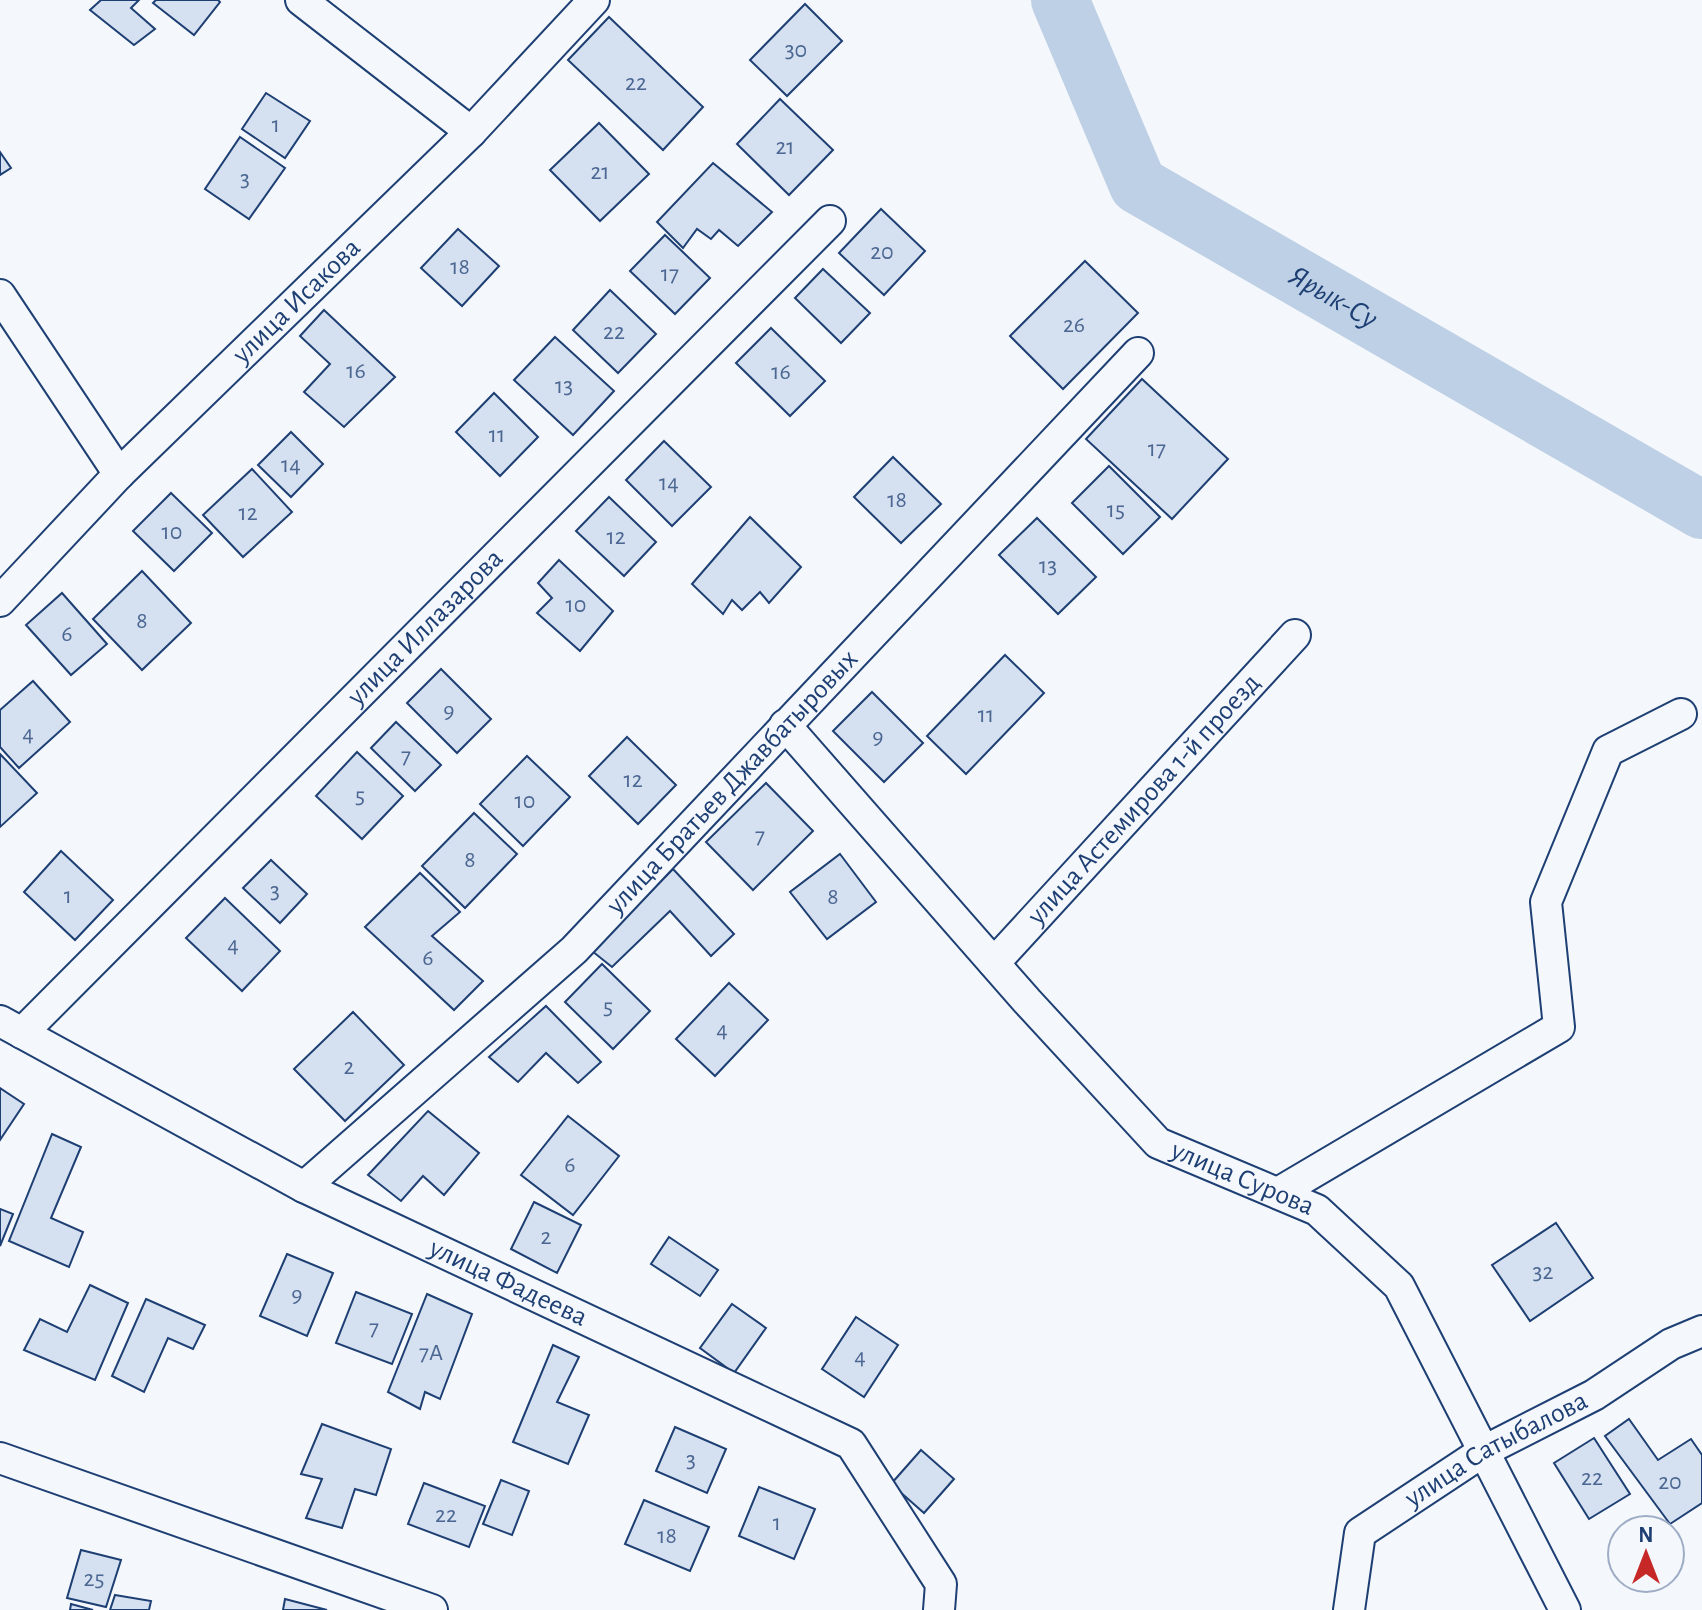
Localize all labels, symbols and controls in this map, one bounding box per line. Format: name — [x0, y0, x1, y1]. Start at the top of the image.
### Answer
house number: 30 — [785, 38, 807, 62]
house number: 22 — [625, 71, 647, 95]
house number: 1 — [272, 113, 280, 137]
house number: 21 — [775, 135, 795, 159]
house number: 21 — [590, 160, 610, 184]
house number: 3 — [240, 167, 250, 191]
street label: улица Исакова — [227, 233, 366, 370]
house number: 20 — [870, 240, 894, 264]
house number: 18 — [450, 255, 470, 279]
water label: Ярык-Су — [1284, 260, 1382, 334]
house number: 17 — [661, 262, 679, 286]
house number: 26 — [1063, 313, 1085, 337]
house number: 22 — [603, 320, 625, 344]
house number: 16 — [346, 359, 366, 383]
house number: 16 — [771, 360, 791, 384]
house number: 13 — [555, 374, 573, 398]
house number: 11 — [489, 423, 505, 447]
house number: 17 — [1148, 437, 1166, 461]
house number: 14 — [281, 453, 301, 477]
house number: 14 — [659, 471, 679, 495]
house number: 18 — [887, 488, 907, 512]
house number: 15 — [1107, 498, 1125, 522]
house number: 12 — [238, 501, 258, 525]
house number: 10 — [162, 520, 182, 544]
house number: 12 — [606, 525, 626, 549]
street label: улица Иллазарова — [342, 544, 509, 712]
house number: 13 — [1039, 554, 1057, 578]
house number: 10 — [566, 593, 586, 617]
house number: 8 — [136, 609, 148, 633]
house number: 6 — [61, 622, 73, 646]
street label: улица Братьев Джавбатыровых — [601, 645, 863, 920]
street label: улица Астемирова 1-й проезд — [1022, 669, 1266, 931]
house number: 9 — [443, 699, 455, 723]
house number: 11 — [978, 703, 994, 727]
house number: 4 — [22, 722, 34, 746]
house number: 9 — [872, 725, 884, 749]
house number: 7 — [401, 744, 411, 768]
house number: 12 — [623, 768, 643, 792]
house number: 5 — [355, 784, 365, 808]
house number: 10 — [515, 789, 535, 813]
house number: 7 — [755, 824, 765, 848]
house number: 8 — [464, 848, 476, 872]
house number: 3 — [270, 879, 280, 903]
house number: 1 — [64, 884, 72, 908]
house number: 8 — [827, 885, 839, 909]
house number: 4 — [227, 933, 239, 957]
house number: 6 — [422, 946, 434, 970]
house number: 5 — [603, 995, 613, 1019]
house number: 4 — [716, 1018, 728, 1042]
house number: 2 — [344, 1055, 355, 1079]
street label: улица Сурова — [1166, 1136, 1318, 1221]
house number: 6 — [564, 1153, 576, 1177]
house number: 2 — [541, 1225, 552, 1249]
street label: улица Фадеева — [424, 1234, 592, 1332]
house number: 32 — [1533, 1260, 1553, 1284]
house number: 9 — [291, 1283, 303, 1307]
house number: 7 — [369, 1316, 379, 1340]
house number: 7А — [419, 1341, 443, 1365]
house number: 4 — [854, 1345, 866, 1369]
street label: улица Сатыбалова — [1399, 1387, 1592, 1514]
house number: 3 — [686, 1448, 696, 1472]
house number: 22 — [1581, 1466, 1603, 1490]
house number: 20 — [1658, 1470, 1682, 1494]
house number: 22 — [435, 1503, 457, 1527]
house number: 1 — [773, 1511, 781, 1535]
north arrow — [1606, 1514, 1686, 1594]
house number: 18 — [657, 1524, 677, 1548]
text: N — [1638, 1524, 1654, 1546]
house number: 25 — [84, 1567, 104, 1591]

